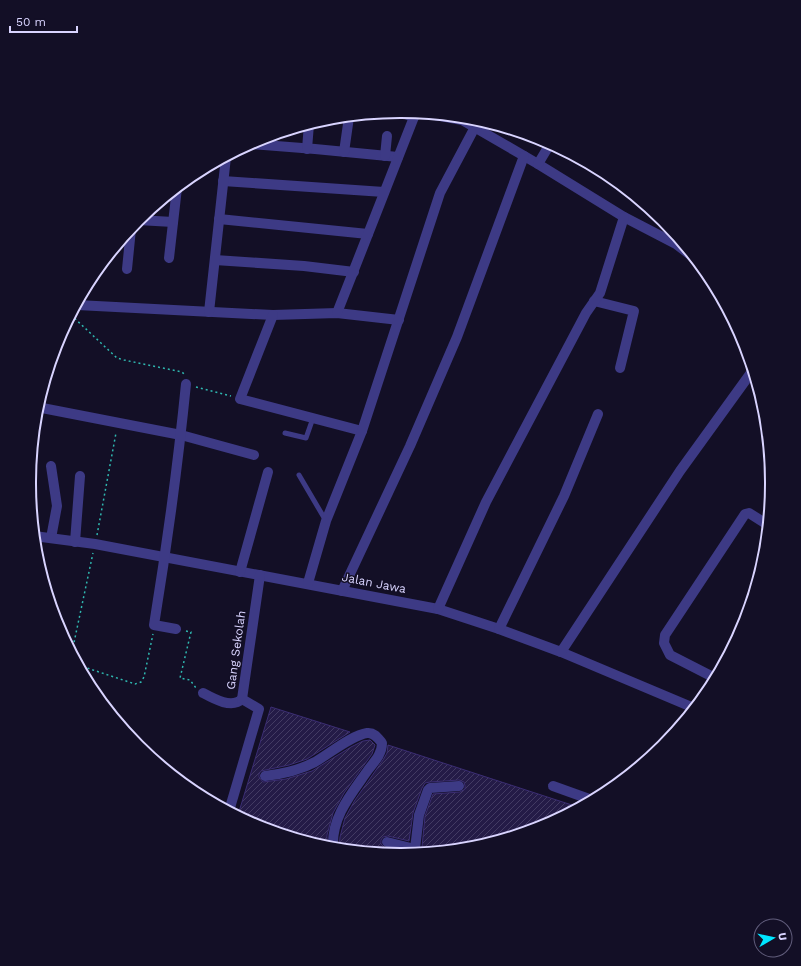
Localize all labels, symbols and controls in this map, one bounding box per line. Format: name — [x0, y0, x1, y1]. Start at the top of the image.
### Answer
scale bar — [10, 8, 77, 34]
text: 50 m — [16, 15, 46, 29]
street label: Jalan Jawa — [341, 570, 407, 596]
street label: Gang Sekolah — [224, 610, 248, 690]
north arrow — [753, 918, 793, 958]
text: U — [775, 932, 789, 942]

